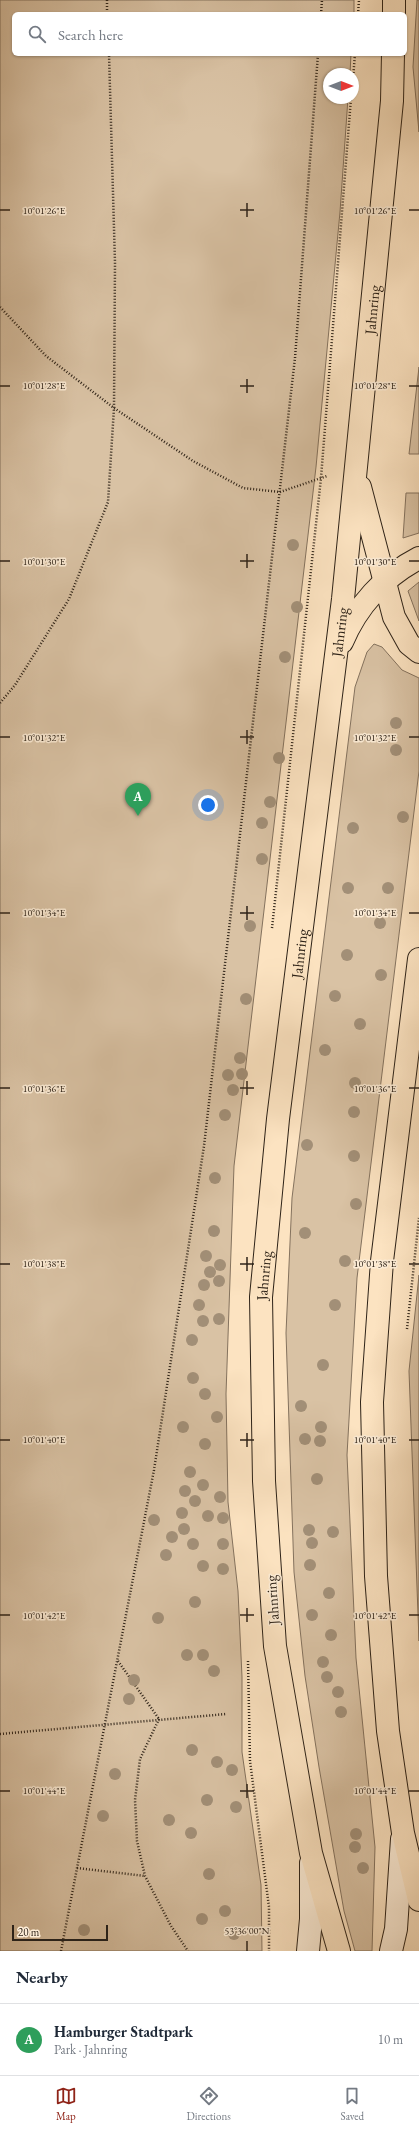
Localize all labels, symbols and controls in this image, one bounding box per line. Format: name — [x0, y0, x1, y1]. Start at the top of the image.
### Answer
search box — [12, 12, 407, 56]
icon: search — [26, 23, 48, 45]
text: Search here — [58, 25, 123, 44]
north arrow — [323, 68, 359, 104]
text: 10°01'26"E — [23, 204, 66, 217]
text: 10°01'26"E — [354, 204, 397, 217]
street label: Jahnring — [359, 283, 383, 337]
text: 10°01'28"E — [23, 379, 66, 392]
text: 10°01'28"E — [354, 379, 397, 392]
text: 10°01'30"E — [23, 555, 66, 568]
text: 10°01'30"E — [354, 555, 397, 568]
street label: Jahnring — [326, 606, 351, 660]
text: 10°01'32"E — [23, 731, 66, 744]
text: 10°01'32"E — [354, 731, 397, 744]
pin: A — [125, 783, 151, 816]
your location — [198, 795, 218, 815]
text: 10°01'34"E — [23, 906, 66, 919]
text: 10°01'34"E — [354, 906, 397, 919]
street label: Jahnring — [286, 927, 311, 981]
text: 10°01'36"E — [23, 1082, 66, 1095]
text: 10°01'36"E — [354, 1082, 397, 1095]
street label: Jahnring — [251, 1249, 275, 1303]
text: 10°01'38"E — [23, 1257, 66, 1270]
text: 10°01'38"E — [354, 1257, 397, 1270]
text: 10°01'40"E — [23, 1433, 66, 1446]
text: 10°01'40"E — [354, 1433, 397, 1446]
street label: Jahnring — [261, 1574, 283, 1628]
text: 10°01'42"E — [23, 1609, 66, 1622]
text: 10°01'42"E — [354, 1609, 397, 1622]
text: 10°01'44"E — [23, 1784, 66, 1797]
text: 10°01'44"E — [354, 1784, 397, 1797]
scale bar — [12, 1923, 108, 1942]
text: 53°36'00"N — [225, 1924, 270, 1937]
text: 20 m — [18, 1925, 39, 1939]
text: Nearby — [16, 1966, 68, 1988]
text: Hamburger Stadtpark — [54, 2022, 193, 2041]
text: A — [24, 2031, 34, 2048]
text: 10 m — [378, 2031, 403, 2048]
text: Park · Jahnring — [54, 2041, 127, 2058]
tab: Map — [55, 2085, 77, 2123]
tab: Directions — [187, 2085, 231, 2123]
tab: Saved — [341, 2085, 364, 2123]

